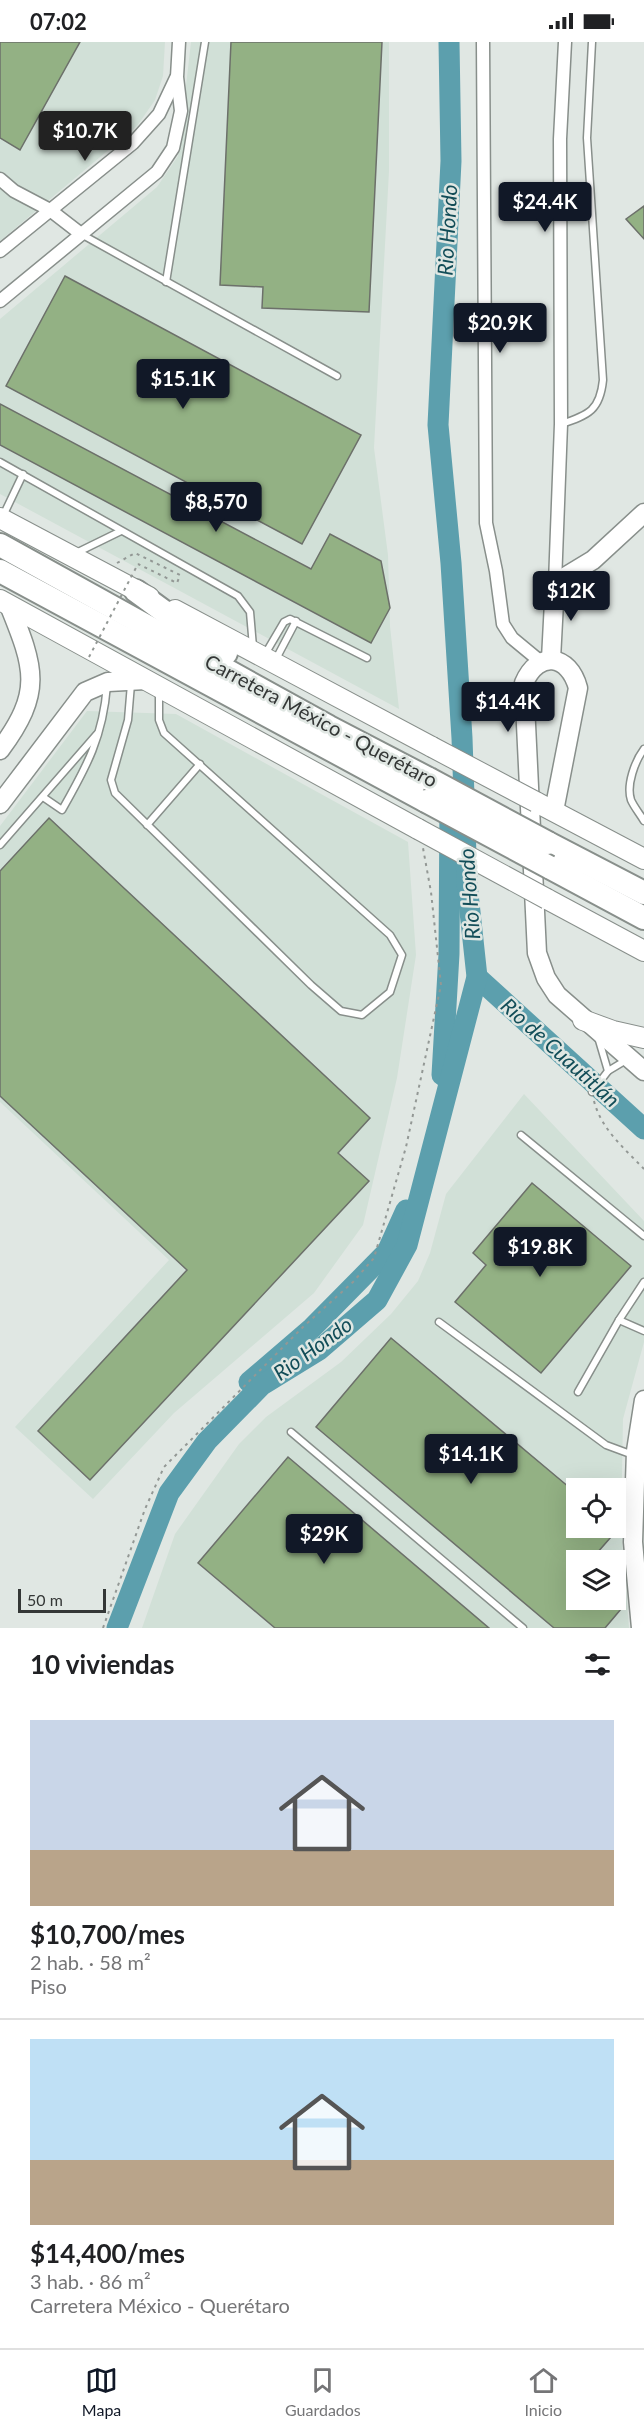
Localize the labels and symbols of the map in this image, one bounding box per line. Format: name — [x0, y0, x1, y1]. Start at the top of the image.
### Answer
pin: $10.7K — [36, 111, 134, 162]
pin: $24.4K — [496, 182, 594, 233]
water label: Rio Hondo — [432, 184, 461, 276]
pin: $20.9K — [451, 303, 549, 354]
pin: $15.1K — [134, 359, 232, 410]
pin: $8,570 — [167, 482, 265, 533]
pin: $12K — [535, 571, 607, 622]
street label: Carretera México - Querétaro — [201, 649, 442, 792]
pin: $14.4K — [459, 682, 557, 733]
water label: Rio Hondo — [453, 848, 484, 941]
water label: Rio de Cuautitlán — [497, 992, 625, 1112]
pin: $19.8K — [491, 1227, 589, 1278]
water label: Rio Hondo — [268, 1311, 357, 1385]
pin: $14.1K — [422, 1434, 520, 1485]
pin: $29K — [288, 1514, 360, 1565]
scale bar — [18, 1586, 106, 1614]

